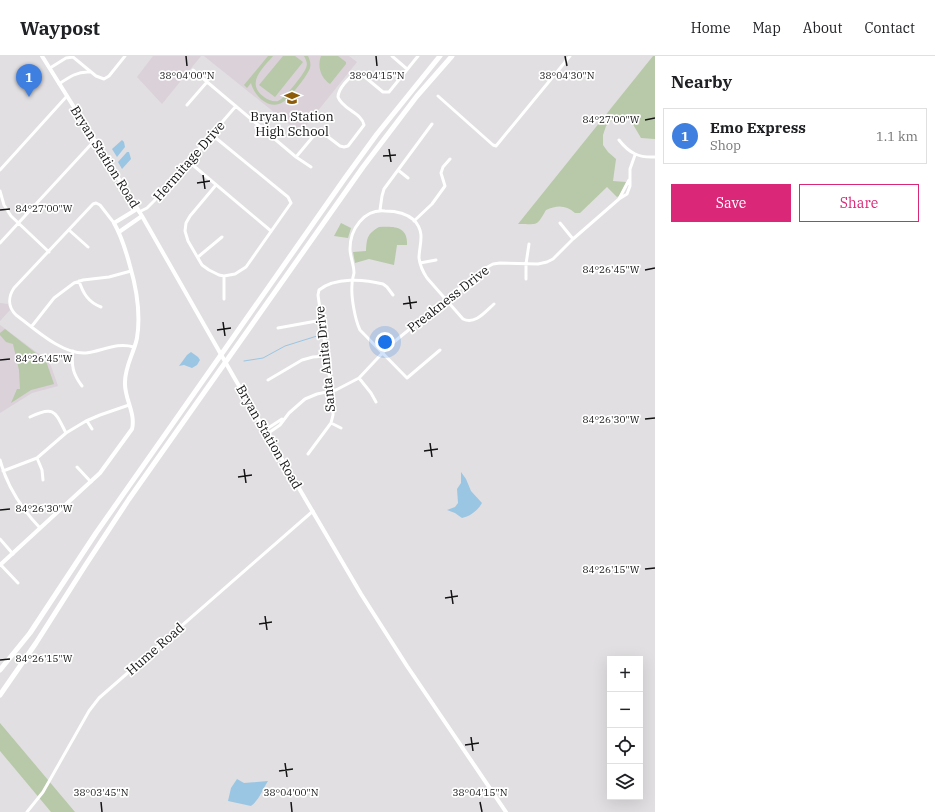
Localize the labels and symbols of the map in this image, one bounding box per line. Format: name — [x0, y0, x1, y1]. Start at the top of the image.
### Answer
pin: 1 — [16, 64, 42, 97]
text: 38°04'00"N — [160, 69, 215, 82]
text: 38°04'15"N — [350, 69, 405, 82]
text: 38°04'30"N — [540, 69, 595, 82]
school or university icon: Bryan Station High School — [283, 89, 301, 107]
street label: Bryan Station Road — [67, 103, 143, 211]
place label: Bryan Station High School — [250, 108, 334, 140]
text: 84°27'00"W — [582, 113, 640, 126]
street label: Hermitage Drive — [150, 117, 229, 205]
text: 84°27'00"W — [15, 202, 73, 215]
street label: Preakness Drive — [404, 262, 492, 336]
text: 84°26'45"W — [582, 263, 640, 276]
street label: Santa Anita Drive — [311, 305, 339, 413]
your location — [375, 332, 395, 352]
text: 84°26'45"W — [15, 352, 73, 365]
street label: Bryan Station Road — [232, 382, 306, 492]
text: 84°26'30"W — [582, 413, 640, 426]
text: 84°26'30"W — [15, 502, 73, 515]
text: 84°26'15"W — [582, 563, 640, 576]
street label: Hume Road — [122, 619, 188, 679]
text: 84°26'15"W — [15, 652, 73, 665]
text: 38°03'45"N — [74, 786, 129, 799]
text: 38°04'00"N — [264, 786, 319, 799]
text: 38°04'15"N — [453, 786, 508, 799]

